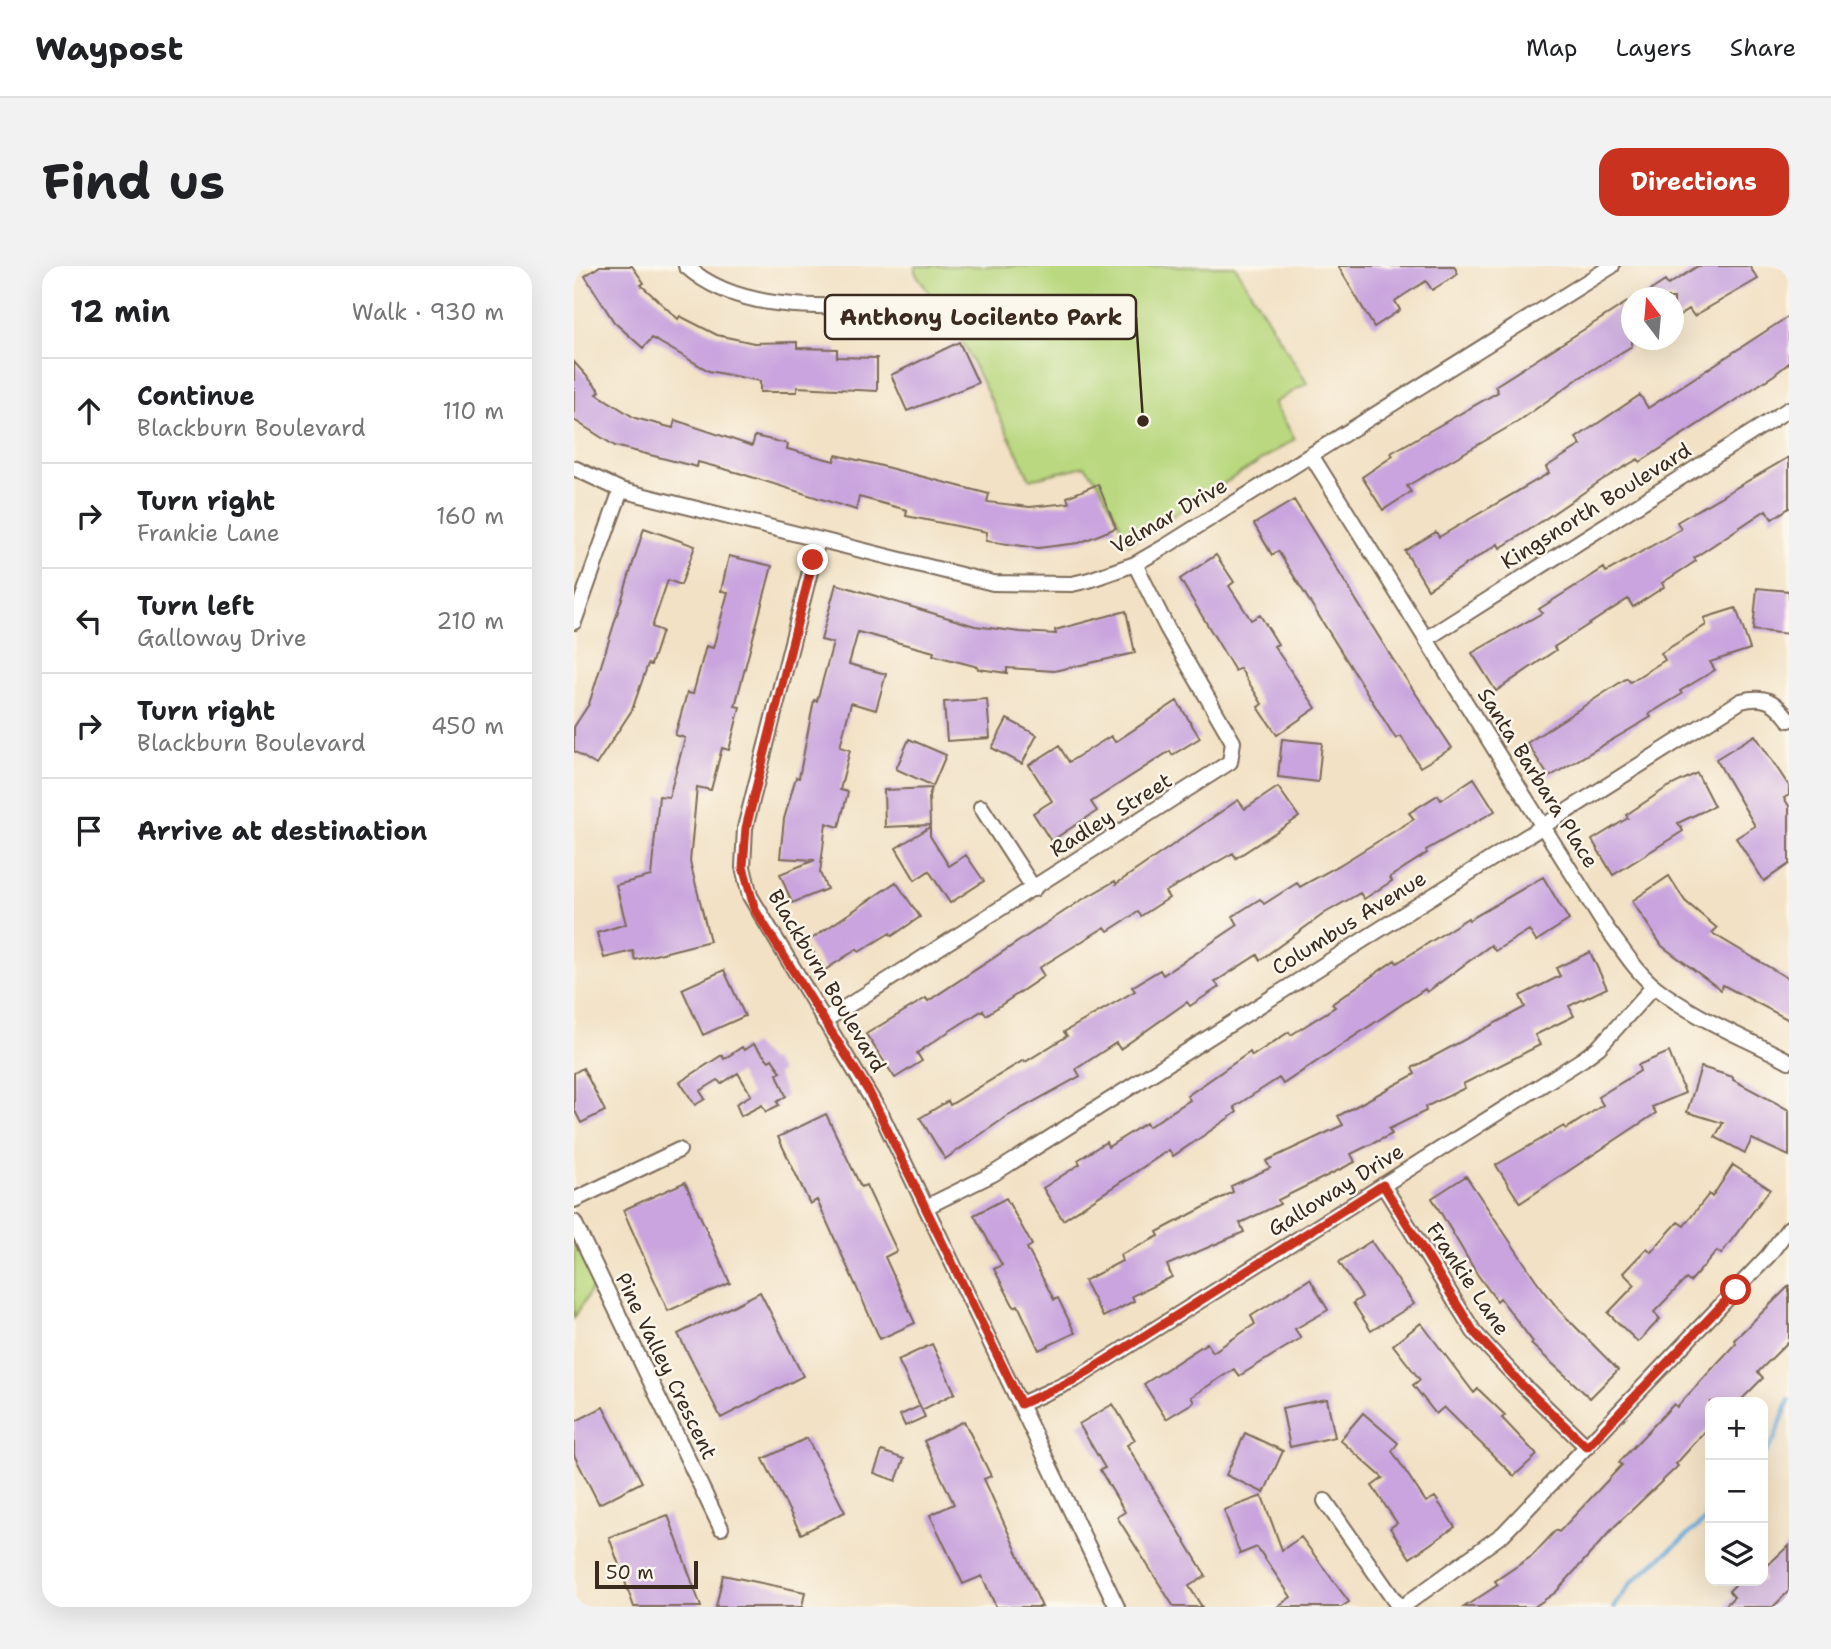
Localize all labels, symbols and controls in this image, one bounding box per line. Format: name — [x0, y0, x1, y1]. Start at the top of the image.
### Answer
text: Waypost — [35, 26, 183, 71]
text: Map — [1526, 32, 1577, 64]
text: Layers — [1615, 32, 1692, 64]
text: Share — [1730, 32, 1796, 64]
button: Directions — [1599, 148, 1789, 216]
text: Find us — [42, 149, 225, 215]
north arrow — [1621, 287, 1684, 350]
text: 12 min — [70, 291, 170, 332]
callout: Anthony Locilento Park — [825, 295, 1136, 339]
text: Walk · 930 m — [352, 297, 504, 327]
text: Anthony Locilento Park — [840, 302, 1122, 332]
text: Continue — [137, 378, 255, 413]
icon: ahead — [70, 392, 108, 430]
text: 110 m — [442, 396, 504, 426]
text: Blackburn Boulevard — [137, 413, 365, 443]
street label: Kingsnorth Boulevard — [1496, 436, 1696, 576]
street label: Velmar Drive — [1106, 471, 1232, 561]
text: Turn right — [137, 483, 275, 518]
icon: right — [70, 497, 108, 535]
text: 160 m — [436, 501, 504, 531]
text: Frankie Lane — [137, 518, 280, 548]
route end — [797, 544, 828, 575]
text: Turn left — [137, 588, 254, 623]
icon: left — [70, 602, 108, 640]
text: 210 m — [436, 606, 504, 636]
text: Galloway Drive — [137, 623, 307, 653]
street label: Santa Barbara Place — [1471, 683, 1605, 873]
text: Turn right — [137, 693, 275, 728]
icon: right — [70, 707, 108, 745]
text: 450 m — [431, 711, 504, 741]
text: Blackburn Boulevard — [137, 728, 365, 758]
street label: Radley Street — [1045, 766, 1177, 864]
icon: arrive — [70, 812, 108, 850]
text: Arrive at destination — [137, 813, 427, 848]
street label: Columbus Avenue — [1267, 864, 1431, 982]
street label: Blackburn Boulevard — [761, 884, 893, 1078]
street label: Galloway Drive — [1263, 1137, 1409, 1243]
street label: Frankie Lane — [1420, 1217, 1516, 1341]
street label: Pine Valley Crescent — [609, 1268, 723, 1464]
route start — [1720, 1274, 1751, 1305]
map controls — [1705, 1397, 1768, 1586]
button: + — [1705, 1397, 1768, 1460]
button: − — [1705, 1460, 1768, 1523]
button: layers — [1705, 1523, 1768, 1586]
scale bar — [595, 1558, 698, 1590]
text: 50 m — [606, 1560, 654, 1585]

